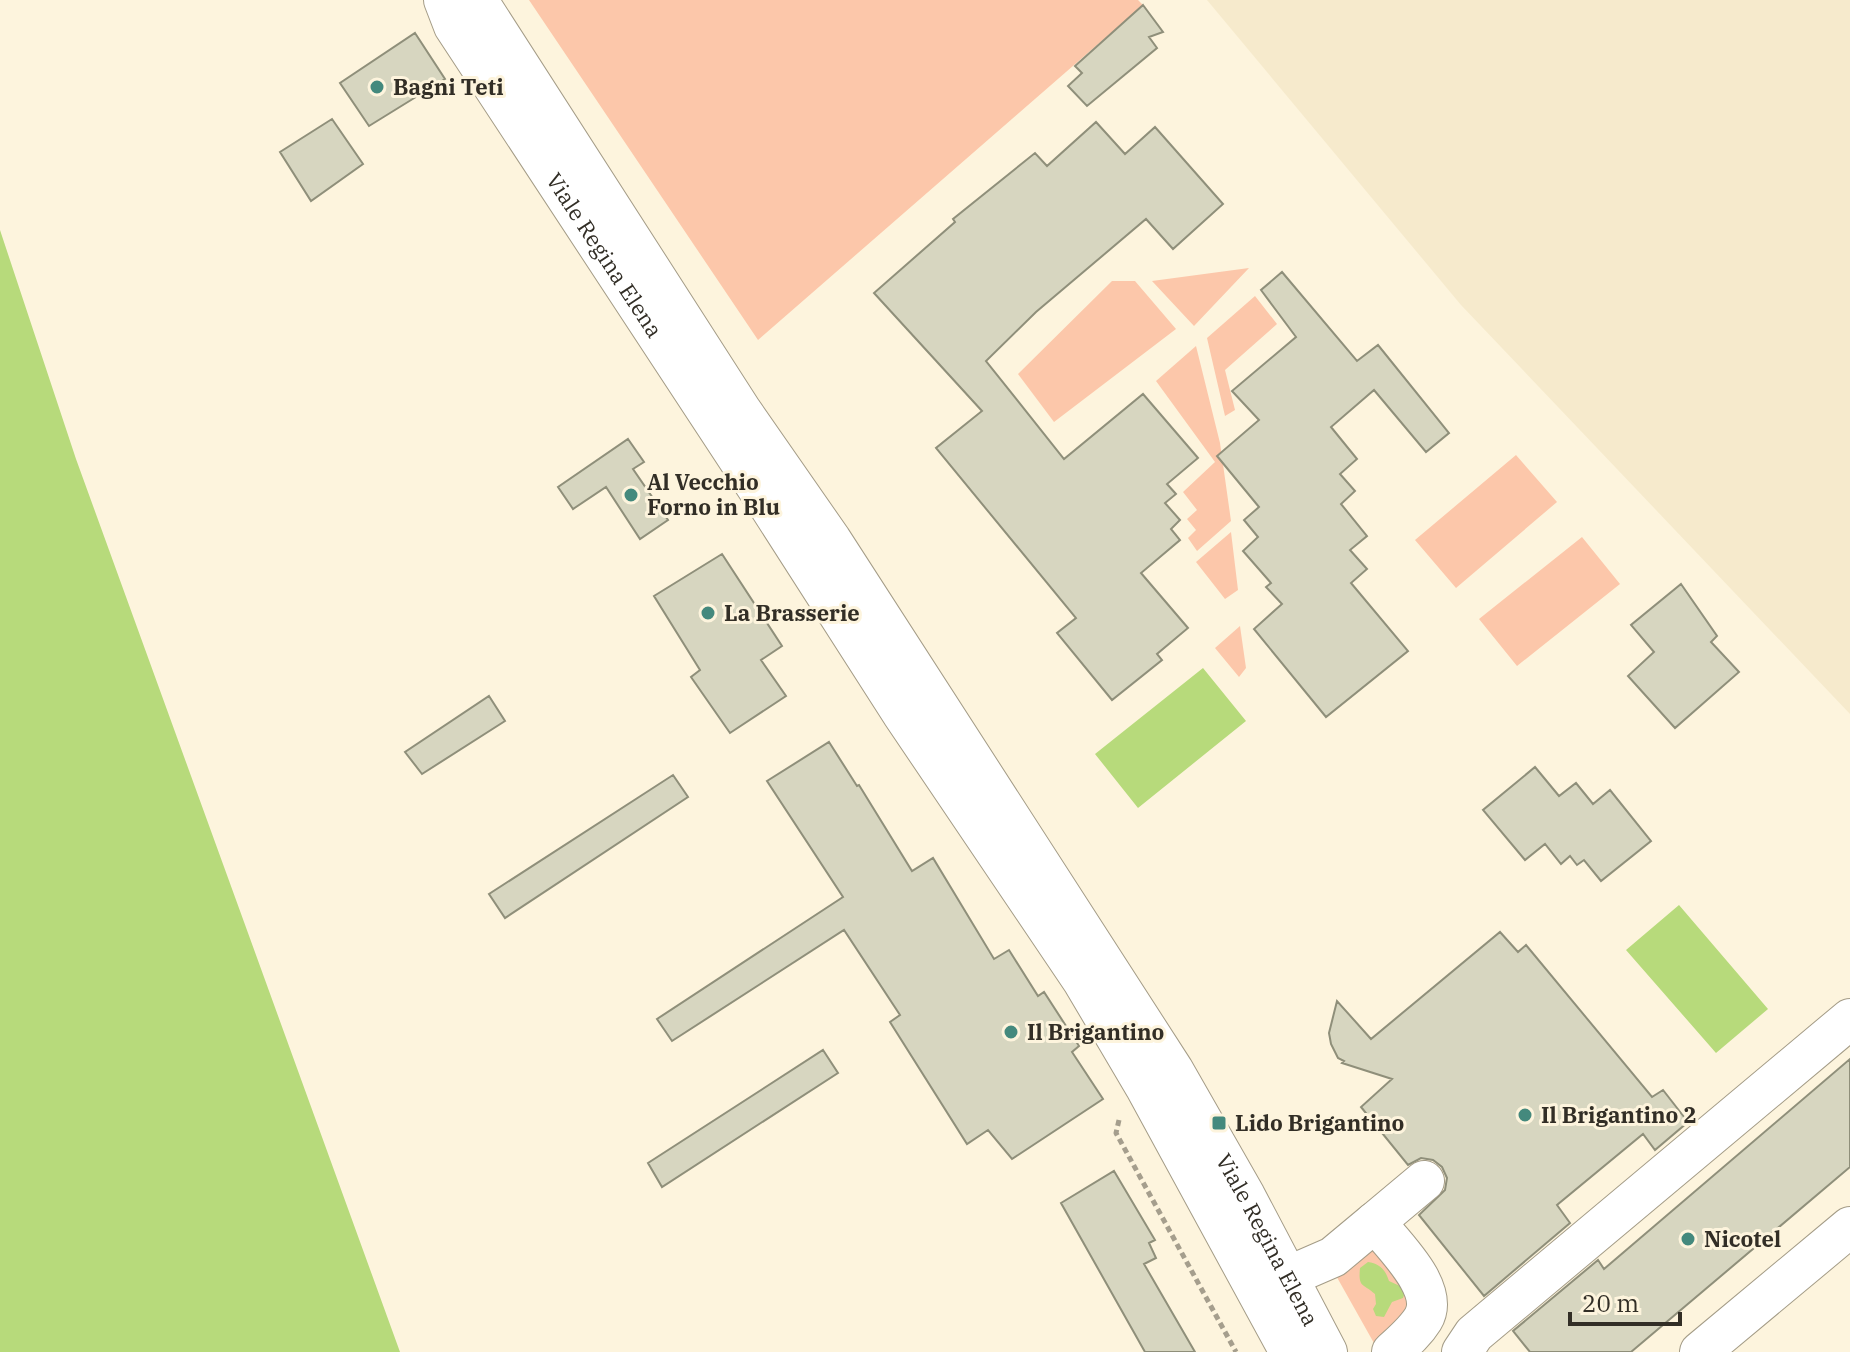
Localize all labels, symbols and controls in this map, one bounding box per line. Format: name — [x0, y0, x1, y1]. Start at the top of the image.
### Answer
place label: Bagni Teti — [393, 72, 504, 101]
marker: Bagni Teti — [368, 78, 386, 96]
street label: Viale Regina Elena — [540, 167, 670, 343]
place label: Al Vecchio Forno in Blu — [647, 467, 780, 521]
marker: Al Vecchio Forno in Blu — [622, 486, 640, 504]
place label: La Brasserie — [724, 598, 860, 627]
marker: La Brasserie — [699, 604, 717, 622]
place label: Il Brigantino — [1027, 1017, 1164, 1046]
marker: Il Brigantino — [1002, 1023, 1020, 1041]
place label: Il Brigantino 2 — [1541, 1100, 1697, 1129]
marker: Il Brigantino 2 — [1516, 1106, 1534, 1124]
place label: Lido Brigantino — [1235, 1108, 1404, 1137]
marker: Lido Brigantino — [1210, 1114, 1228, 1132]
street label: Viale Regina Elena — [1210, 1148, 1326, 1331]
place label: Nicotel — [1704, 1224, 1781, 1253]
marker: Nicotel — [1679, 1230, 1697, 1248]
scale bar — [1570, 1276, 1680, 1326]
text: 20 m — [1582, 1287, 1639, 1319]

